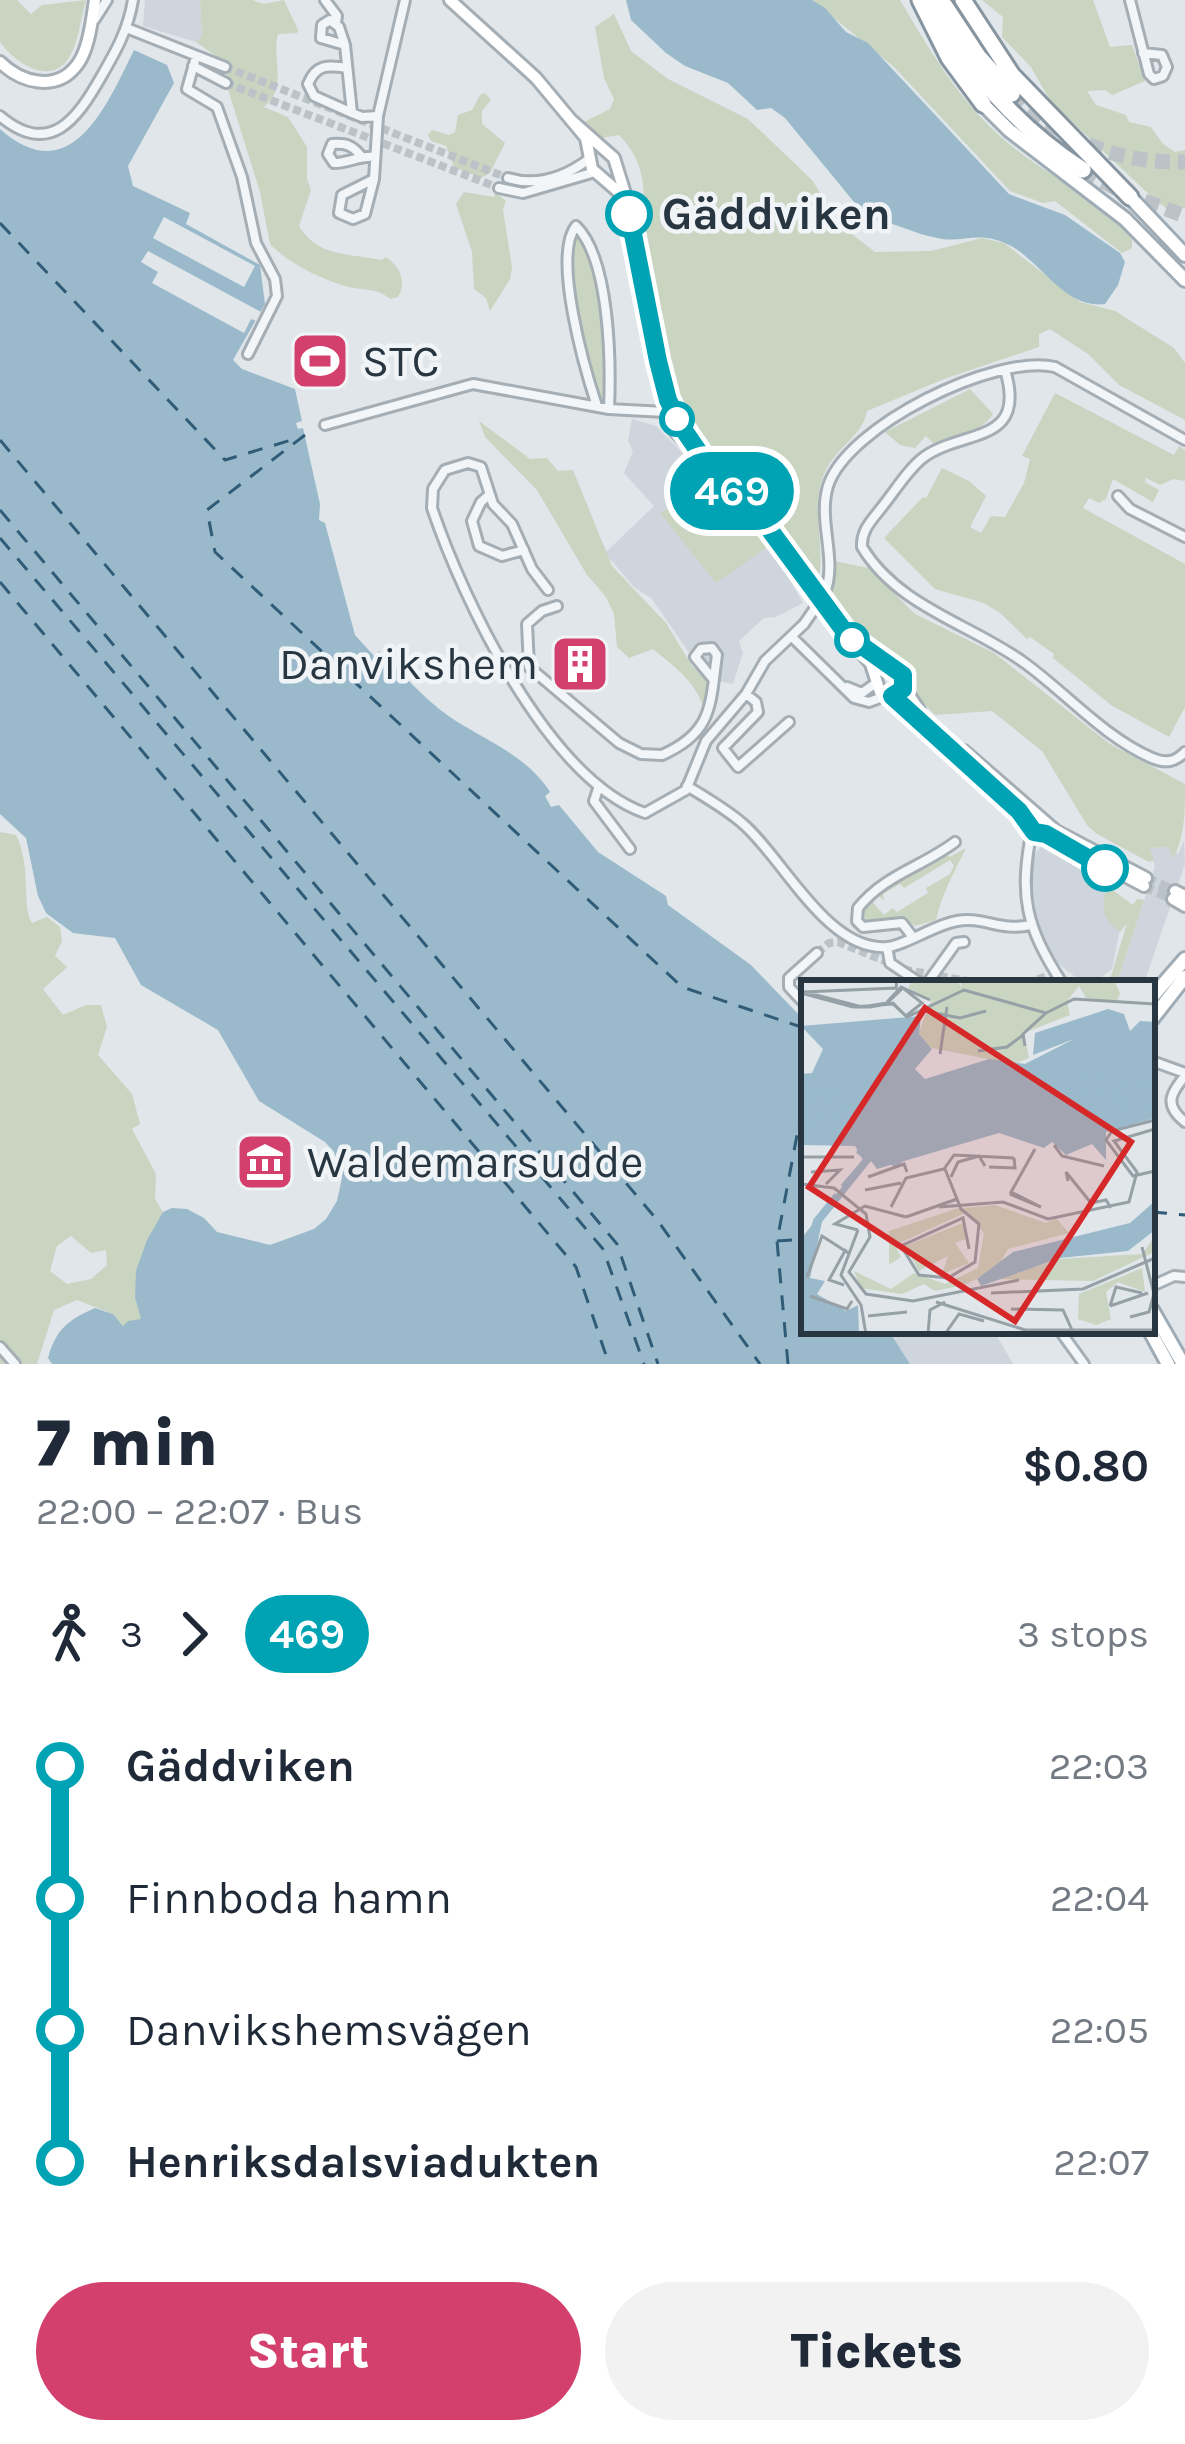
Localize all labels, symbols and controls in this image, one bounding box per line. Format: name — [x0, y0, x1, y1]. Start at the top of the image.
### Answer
place label: Gäddviken — [662, 188, 891, 240]
marker: Gäddviken — [607, 192, 651, 236]
sports icon: STC — [289, 330, 351, 392]
place label: STC — [362, 335, 439, 387]
unlabelled marker — [661, 403, 693, 435]
line badge: 469 — [663, 452, 801, 530]
text: 469 — [694, 466, 770, 516]
unlabelled marker — [836, 624, 868, 656]
building icon: Danvikshem — [549, 633, 611, 695]
place label: Danvikshem — [279, 638, 538, 690]
unlabelled marker — [1083, 846, 1127, 890]
inset map — [801, 980, 1155, 1334]
museum icon: Waldemarsudde — [234, 1131, 296, 1193]
place label: Waldemarsudde — [307, 1136, 643, 1188]
text: 7 min — [36, 1404, 218, 1482]
text: $0.80 — [1022, 1440, 1149, 1492]
text: 22:00 – 22:07 · Bus — [36, 1488, 363, 1534]
icon: walk — [36, 1601, 102, 1667]
icon: forward — [161, 1601, 227, 1667]
text: 469 — [269, 1609, 345, 1659]
text: 3 — [120, 1611, 143, 1657]
text: 3 stops — [1017, 1611, 1149, 1657]
text: Gäddviken — [126, 1740, 355, 1792]
text: 22:03 — [1049, 1743, 1149, 1789]
text: Finnboda hamn — [126, 1872, 452, 1924]
text: 22:04 — [1050, 1875, 1149, 1921]
text: Danvikshemsvägen — [126, 2004, 532, 2056]
text: 22:05 — [1050, 2007, 1149, 2053]
text: Henriksdalsviadukten — [126, 2136, 600, 2188]
text: 22:07 — [1053, 2139, 1149, 2185]
button: Start — [36, 2282, 581, 2420]
button: Tickets — [605, 2282, 1149, 2420]

